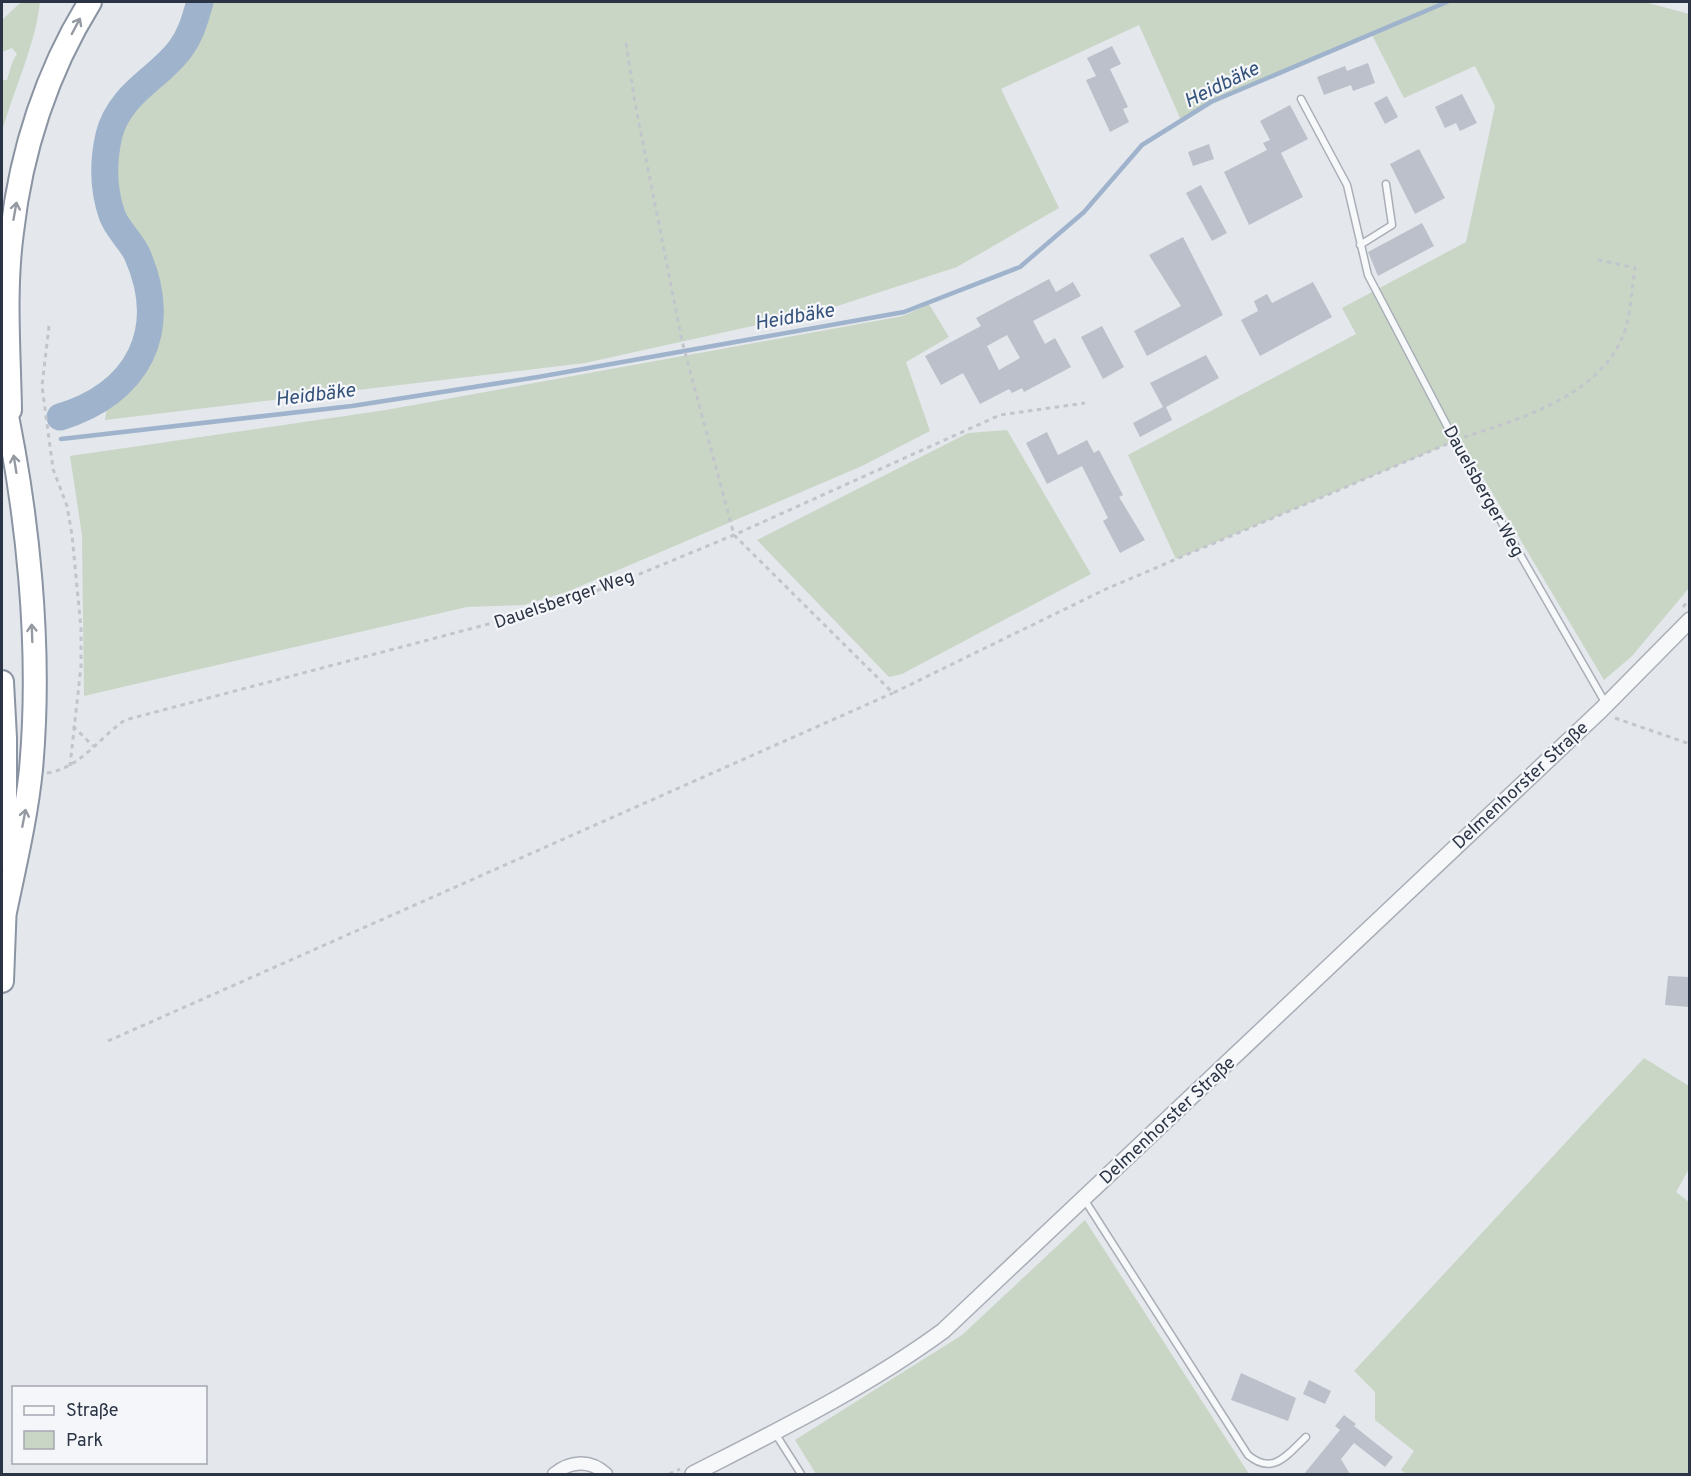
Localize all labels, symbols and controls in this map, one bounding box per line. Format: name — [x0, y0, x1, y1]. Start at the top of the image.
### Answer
one-way arrow — [71, 18, 82, 36]
water label: Heidbäke — [1180, 56, 1264, 115]
one-way arrow — [10, 201, 21, 221]
water label: Heidbäke — [753, 298, 837, 338]
water label: Heidbäke — [274, 378, 357, 414]
street label: Dauelsberger Weg — [1437, 422, 1528, 562]
one-way arrow — [10, 454, 21, 474]
street label: Dauelsberger Weg — [491, 566, 638, 635]
one-way arrow — [26, 623, 38, 643]
street label: Delmenhorster Straße — [1448, 717, 1594, 855]
one-way arrow — [19, 809, 30, 829]
street label: Delmenhorster Straße — [1095, 1052, 1241, 1190]
legend — [12, 1386, 207, 1464]
text: Straße — [66, 1400, 118, 1423]
text: Park — [66, 1430, 103, 1453]

